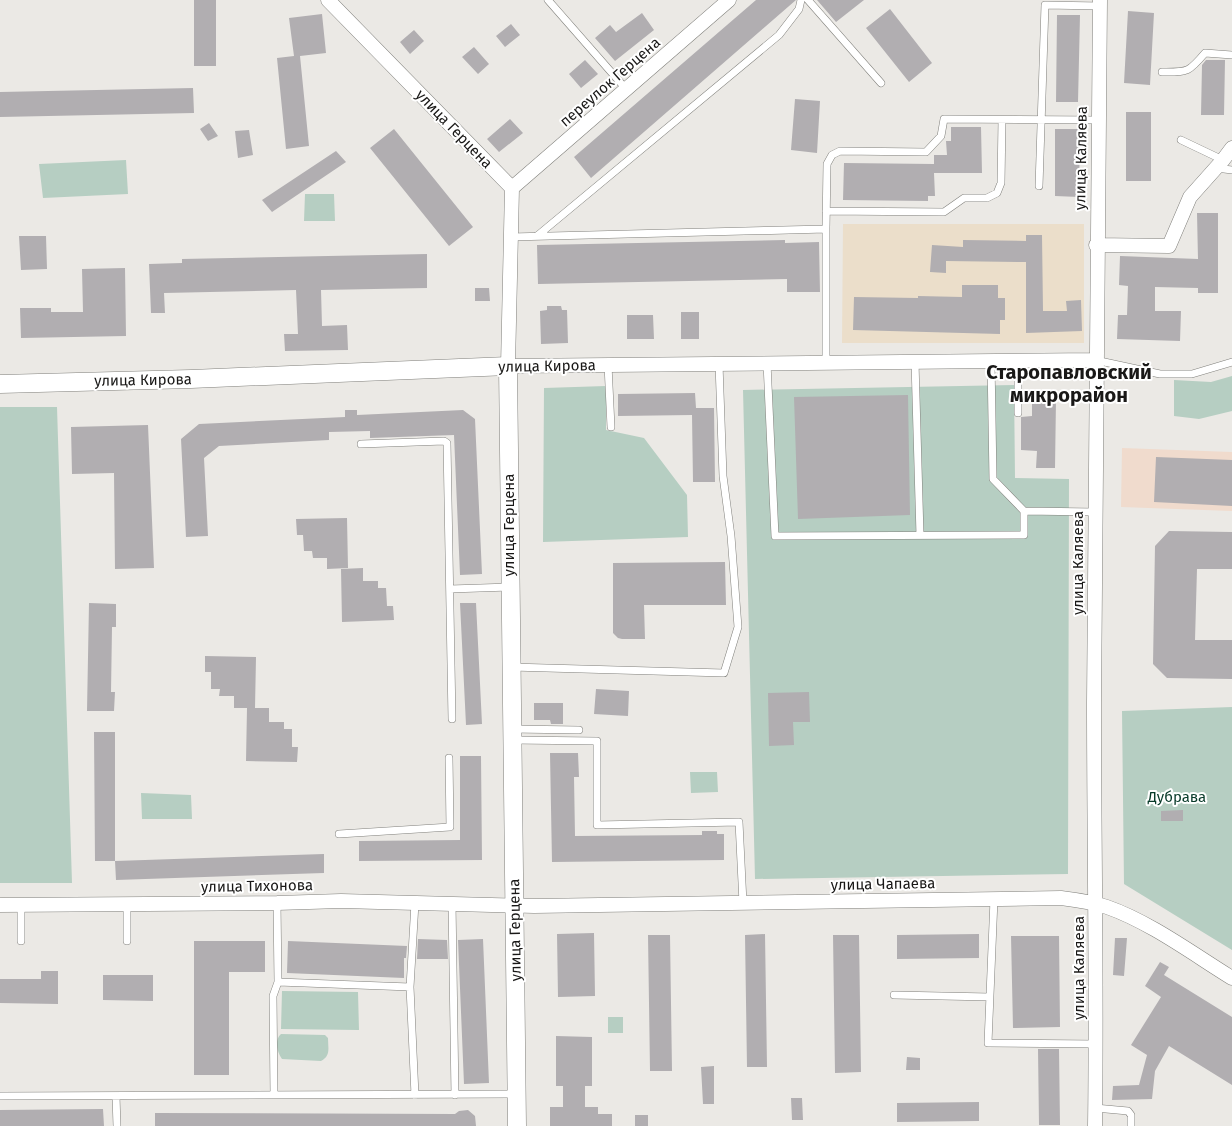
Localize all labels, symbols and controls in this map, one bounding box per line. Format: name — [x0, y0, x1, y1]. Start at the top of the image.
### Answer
street label: переулок Герцена — [556, 33, 664, 131]
street label: улица Герцена — [412, 86, 496, 172]
street label: улица Каляева — [1071, 106, 1091, 210]
street label: улица Кирова — [498, 356, 596, 376]
district label: Старопавловский микрорайон — [986, 360, 1152, 407]
street label: улица Кирова — [94, 370, 192, 390]
street label: улица Герцена — [500, 474, 518, 576]
street label: улица Каляева — [1069, 511, 1087, 615]
park label: Дубрава — [1147, 788, 1206, 806]
street label: улица Чапаева — [830, 874, 936, 894]
street label: улица Тихонова — [201, 876, 313, 896]
street label: улица Герцена — [505, 878, 525, 982]
street label: улица Каляева — [1070, 916, 1088, 1020]

